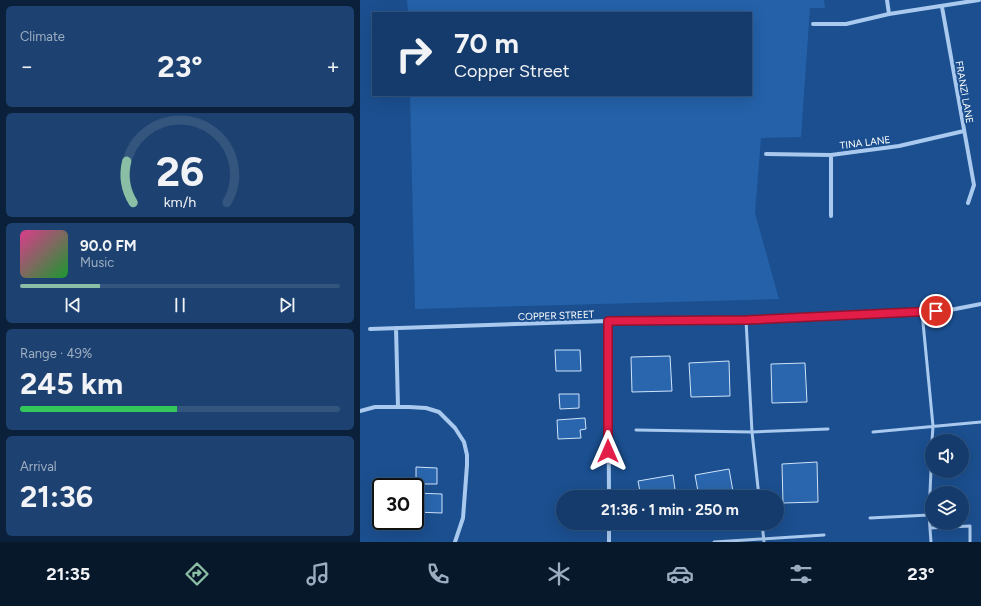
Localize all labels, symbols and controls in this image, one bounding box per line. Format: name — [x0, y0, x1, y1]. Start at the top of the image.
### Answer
text: 70 m — [454, 26, 519, 60]
icon: right — [388, 28, 440, 80]
text: Climate — [20, 29, 65, 44]
text: 23° — [157, 48, 203, 85]
text: − — [20, 53, 34, 80]
text: + — [326, 53, 340, 80]
text: Copper Street — [454, 60, 569, 82]
street label: FRANZI LANE — [953, 60, 976, 125]
street label: TINA LANE — [839, 133, 891, 152]
text: 26 — [156, 145, 204, 195]
text: km/h — [164, 192, 196, 210]
text: 90.0 FM — [80, 237, 137, 255]
text: Music — [80, 255, 114, 270]
icon: previous — [62, 294, 84, 316]
icon: pause — [169, 294, 191, 316]
icon: next — [276, 294, 298, 316]
pin — [919, 294, 953, 328]
icon: arrive — [925, 300, 947, 322]
street label: COPPER STREET — [518, 308, 595, 323]
text: Range · 49% — [20, 346, 92, 361]
text: 245 km — [20, 365, 123, 402]
position arrow — [587, 430, 629, 472]
map controls — [925, 434, 969, 530]
button: sound — [925, 434, 969, 478]
text: Arrival — [20, 459, 57, 474]
text: 21:36 — [20, 478, 93, 515]
speed limit sign: 30 — [372, 478, 424, 530]
button: layers — [925, 486, 969, 530]
text: 21:36 · 1 min · 250 m — [601, 501, 739, 519]
icon: directions — [183, 560, 211, 588]
icon: music — [304, 560, 332, 588]
icon: phone — [424, 560, 452, 588]
icon: climate — [545, 560, 573, 588]
icon: car — [666, 560, 694, 588]
icon: filters — [787, 560, 815, 588]
text: 21:35 — [46, 563, 90, 585]
text: 23° — [907, 563, 935, 585]

